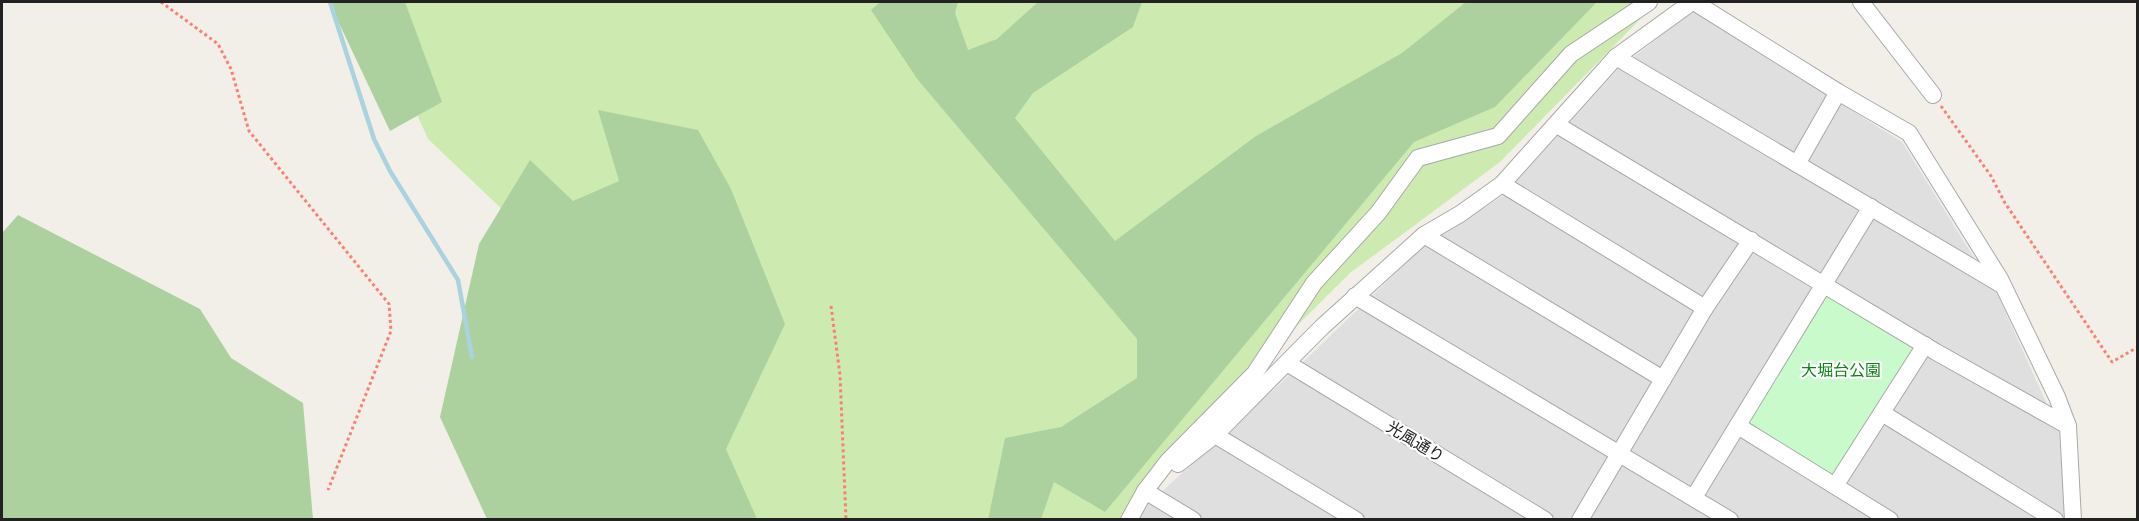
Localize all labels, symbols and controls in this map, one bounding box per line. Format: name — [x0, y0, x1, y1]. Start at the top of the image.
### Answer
park label: 大堀台公園 — [1801, 360, 1881, 379]
street label: 光風通り — [1384, 416, 1448, 466]

